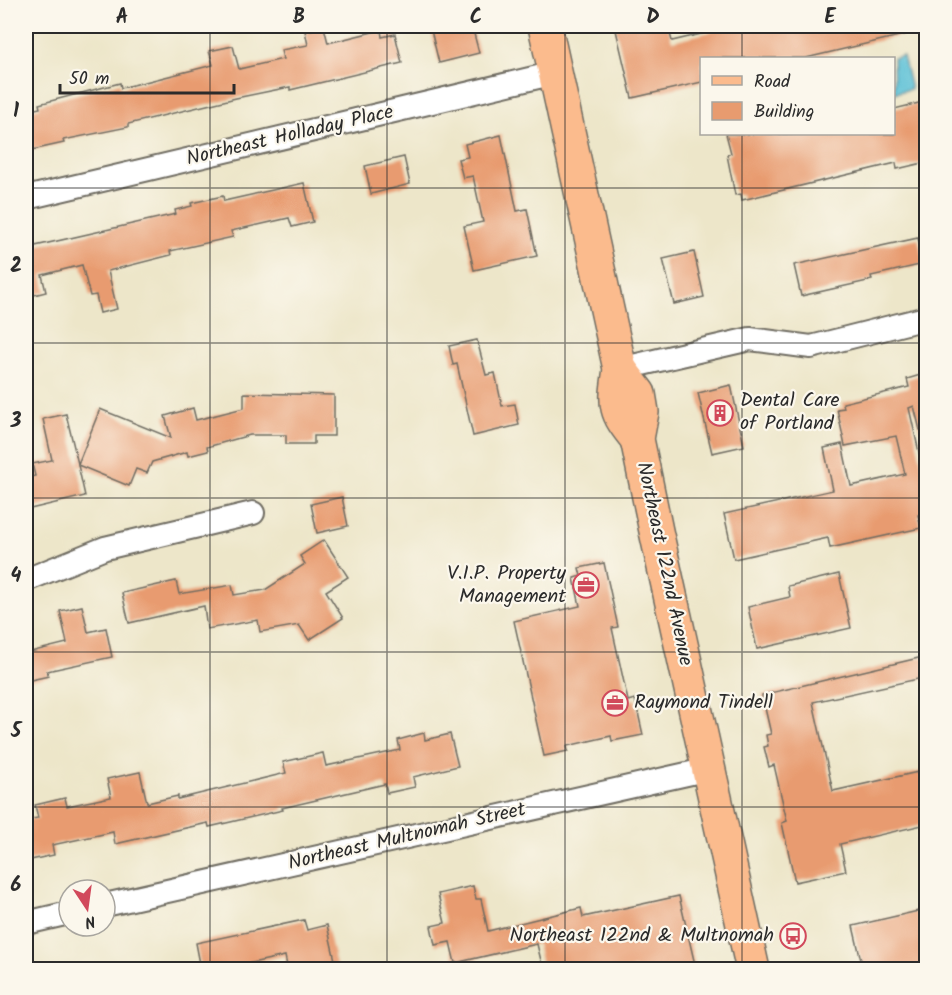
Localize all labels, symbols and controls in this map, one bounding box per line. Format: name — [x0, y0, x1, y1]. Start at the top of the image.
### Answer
text: A — [116, 2, 128, 34]
text: B — [293, 2, 305, 34]
text: C — [470, 2, 482, 34]
text: D — [646, 2, 660, 34]
text: E — [824, 2, 836, 34]
scale bar — [60, 57, 234, 95]
legend — [700, 57, 895, 135]
text: 50 m — [69, 65, 109, 94]
text: Road — [754, 68, 791, 97]
text: 1 — [13, 96, 19, 128]
street label: Northeast Holladay Place — [183, 97, 397, 175]
text: Building — [754, 98, 814, 127]
text: 2 — [10, 251, 22, 283]
place label: Dental Care of Portland — [740, 385, 840, 440]
building icon: Dental Care of Portland — [705, 398, 735, 428]
text: 3 — [10, 406, 22, 438]
street label: Northeast 122nd Avenue — [627, 459, 701, 669]
place label: V.I.P. Property Management — [447, 558, 567, 613]
text: 4 — [11, 561, 22, 593]
office icon: V.I.P. Property Management — [571, 570, 601, 600]
place label: Raymond Tindell — [634, 687, 773, 719]
office icon: Raymond Tindell — [600, 688, 630, 718]
text: 5 — [10, 716, 23, 748]
street label: Northeast Multnomah Street — [285, 794, 529, 880]
text: 6 — [11, 870, 22, 902]
north arrow — [57, 878, 117, 938]
text: N — [82, 908, 98, 934]
place label: Northeast 122nd & Multnomah — [510, 920, 774, 952]
bus stop icon: Northeast 122nd & Multnomah — [778, 921, 808, 951]

